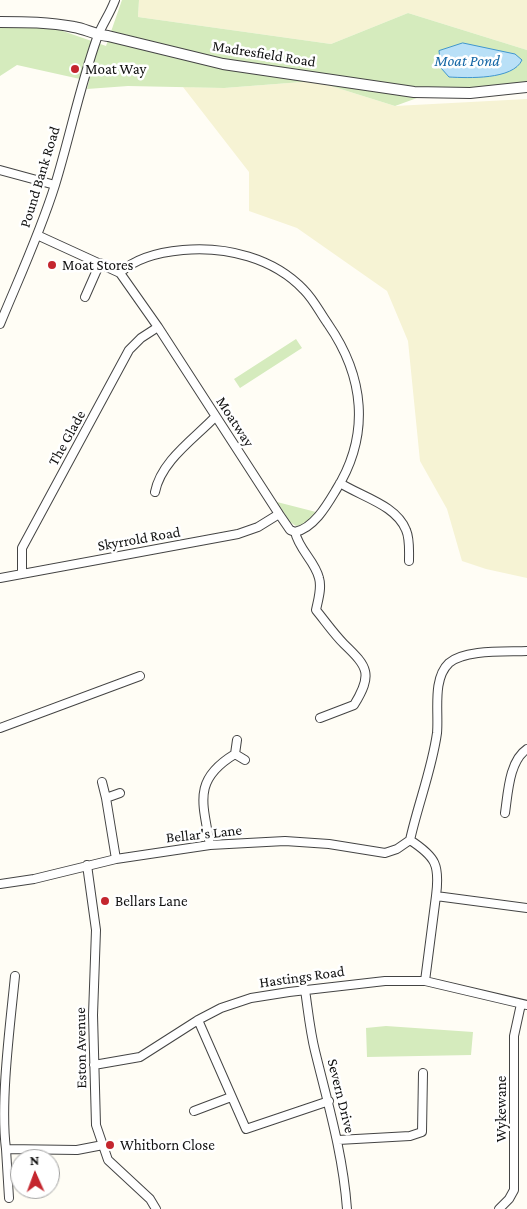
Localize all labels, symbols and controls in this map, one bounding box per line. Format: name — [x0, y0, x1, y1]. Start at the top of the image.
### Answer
street label: Madresfield Road — [211, 37, 317, 71]
water label: Moat Pond — [434, 51, 500, 71]
place label: Moat Way — [85, 60, 146, 78]
marker: Moat Way — [69, 63, 81, 75]
street label: Pound Bank Road — [16, 124, 64, 230]
place label: Moat Stores — [62, 256, 133, 274]
marker: Moat Stores — [46, 259, 58, 271]
street label: Moatway — [212, 393, 258, 451]
street label: The Glade — [44, 407, 90, 469]
street label: Skyrrold Road — [96, 523, 182, 555]
street label: Bellar's Lane — [165, 821, 243, 847]
place label: Bellars Lane — [115, 892, 188, 910]
marker: Bellars Lane — [99, 895, 111, 907]
street label: Hastings Road — [258, 962, 346, 992]
street label: Eston Avenue — [71, 1007, 91, 1089]
street label: Severn Drive — [323, 1057, 359, 1135]
street label: Wykewane — [492, 1076, 510, 1142]
place label: Whitborn Close — [120, 1136, 215, 1154]
marker: Whitborn Close — [104, 1139, 116, 1151]
north arrow — [10, 1149, 60, 1199]
text: N — [29, 1152, 40, 1168]

